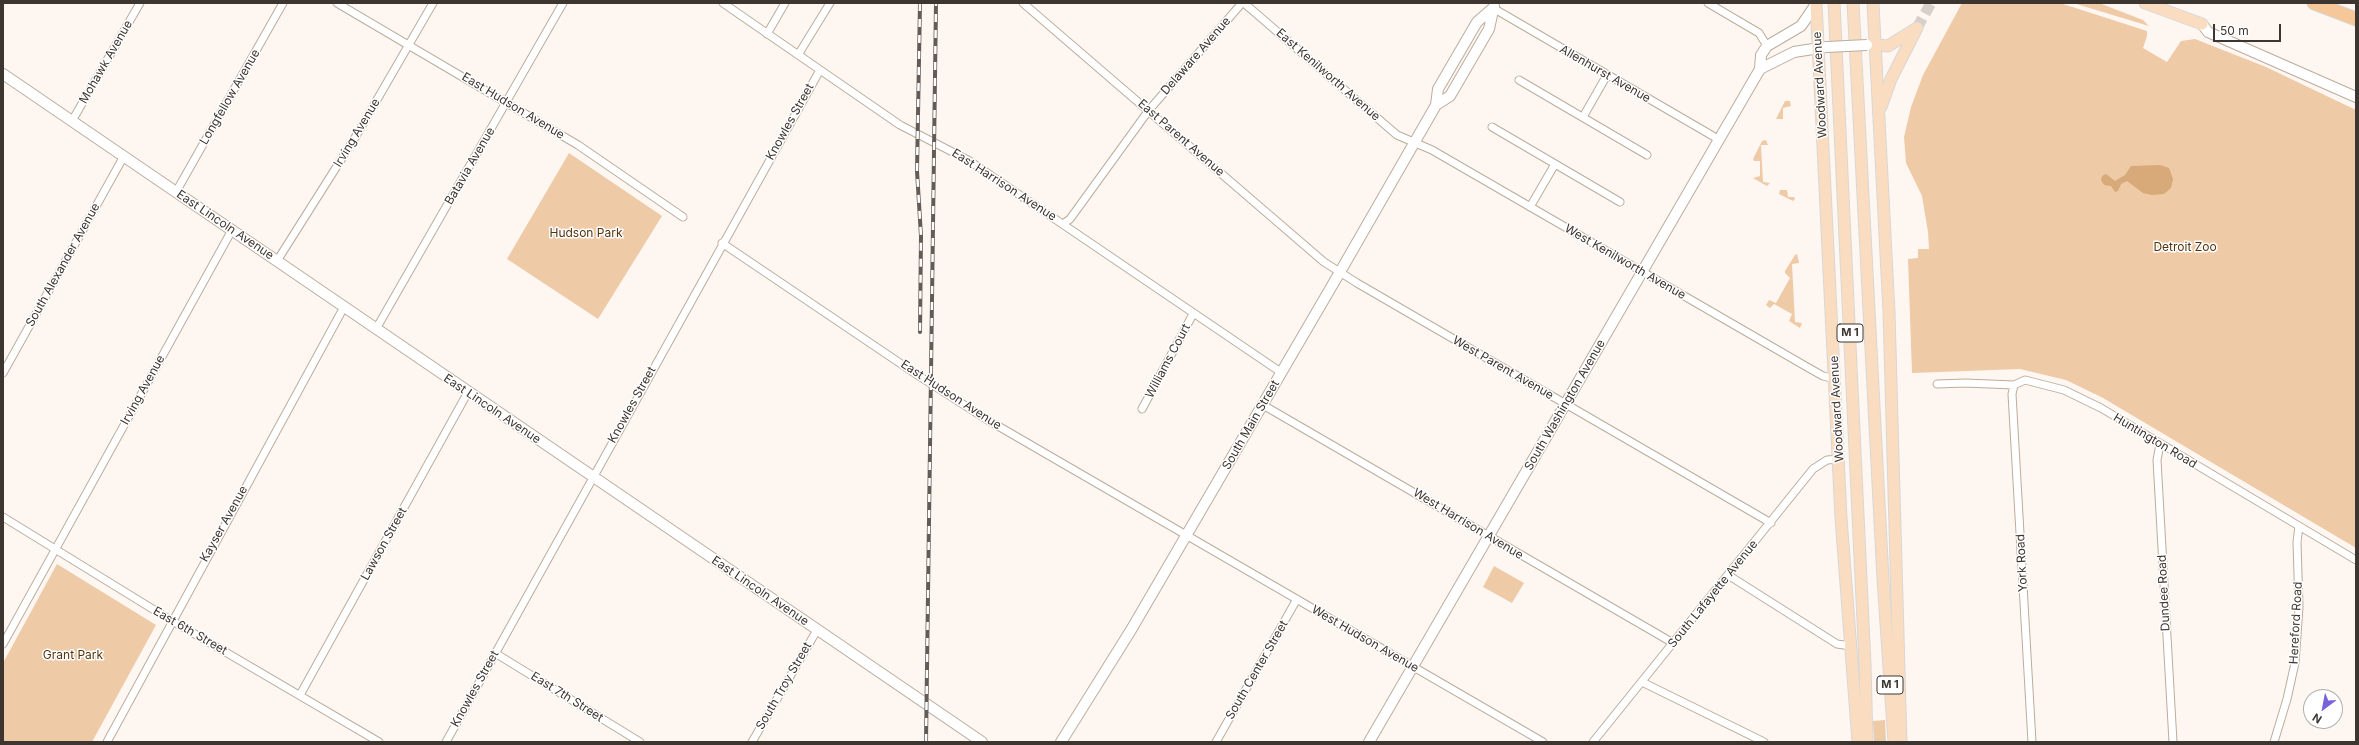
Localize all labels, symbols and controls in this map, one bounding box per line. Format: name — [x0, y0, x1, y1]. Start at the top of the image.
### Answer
street label: Delaware Avenue — [1158, 14, 1234, 98]
scale bar — [2215, 16, 2283, 42]
street label: Mohawk Avenue — [76, 18, 136, 106]
text: 50 m — [2220, 23, 2249, 38]
street label: East Kenilworth Avenue — [1273, 26, 1383, 124]
street label: Woodward Avenue — [1810, 31, 1830, 139]
street label: Allenhurst Avenue — [1557, 42, 1653, 106]
street label: Longfellow Avenue — [197, 47, 263, 147]
street label: East Hudson Avenue — [459, 70, 567, 142]
street label: Knowles Street — [763, 81, 817, 163]
street label: Irving Avenue — [331, 96, 383, 170]
street label: East Parent Avenue — [1135, 97, 1227, 179]
street label: Batavia Avenue — [442, 125, 498, 207]
street label: East Harrison Avenue — [949, 146, 1059, 224]
street label: East Lincoln Avenue — [174, 187, 276, 263]
street label: South Alexander Avenue — [23, 201, 103, 329]
street label: West Kenilworth Avenue — [1562, 221, 1688, 303]
park label: Hudson Park — [549, 226, 623, 240]
park label: Detroit Zoo — [2153, 240, 2217, 254]
street label: Williams Court — [1142, 321, 1194, 401]
road number: M 1 — [1837, 324, 1863, 342]
street label: West Parent Avenue — [1450, 333, 1556, 403]
street label: South Washington Avenue — [1522, 337, 1608, 473]
street label: Irving Avenue — [118, 353, 168, 427]
street label: Woodward Avenue — [1827, 355, 1847, 463]
street label: East Hudson Avenue — [898, 357, 1004, 433]
street label: Knowles Street — [605, 364, 659, 446]
street label: East Lincoln Avenue — [441, 371, 543, 447]
street label: South Main Street — [1219, 378, 1283, 472]
street label: Huntington Road — [2111, 410, 2199, 472]
street label: Kayser Avenue — [197, 483, 251, 565]
street label: West Harrison Avenue — [1410, 485, 1526, 563]
street label: Lawson Street — [358, 505, 410, 583]
street label: York Road — [2013, 534, 2031, 592]
street label: South Lafayette Avenue — [1665, 537, 1761, 651]
street label: East Lincoln Avenue — [709, 553, 811, 629]
street label: Dundee Road — [2155, 554, 2173, 632]
street label: Hereford Road — [2287, 581, 2305, 665]
street label: West Hudson Avenue — [1309, 602, 1421, 676]
street label: East 6th Street — [150, 604, 230, 658]
street label: South Center Street — [1223, 618, 1291, 722]
street label: South Troy Street — [753, 640, 815, 732]
park label: Grant Park — [43, 648, 103, 662]
street label: Knowles Street — [448, 648, 502, 730]
street label: East 7th Street — [528, 669, 606, 725]
road number: M 1 — [1877, 676, 1903, 694]
north arrow — [2303, 689, 2343, 729]
text: N — [2310, 710, 2324, 726]

